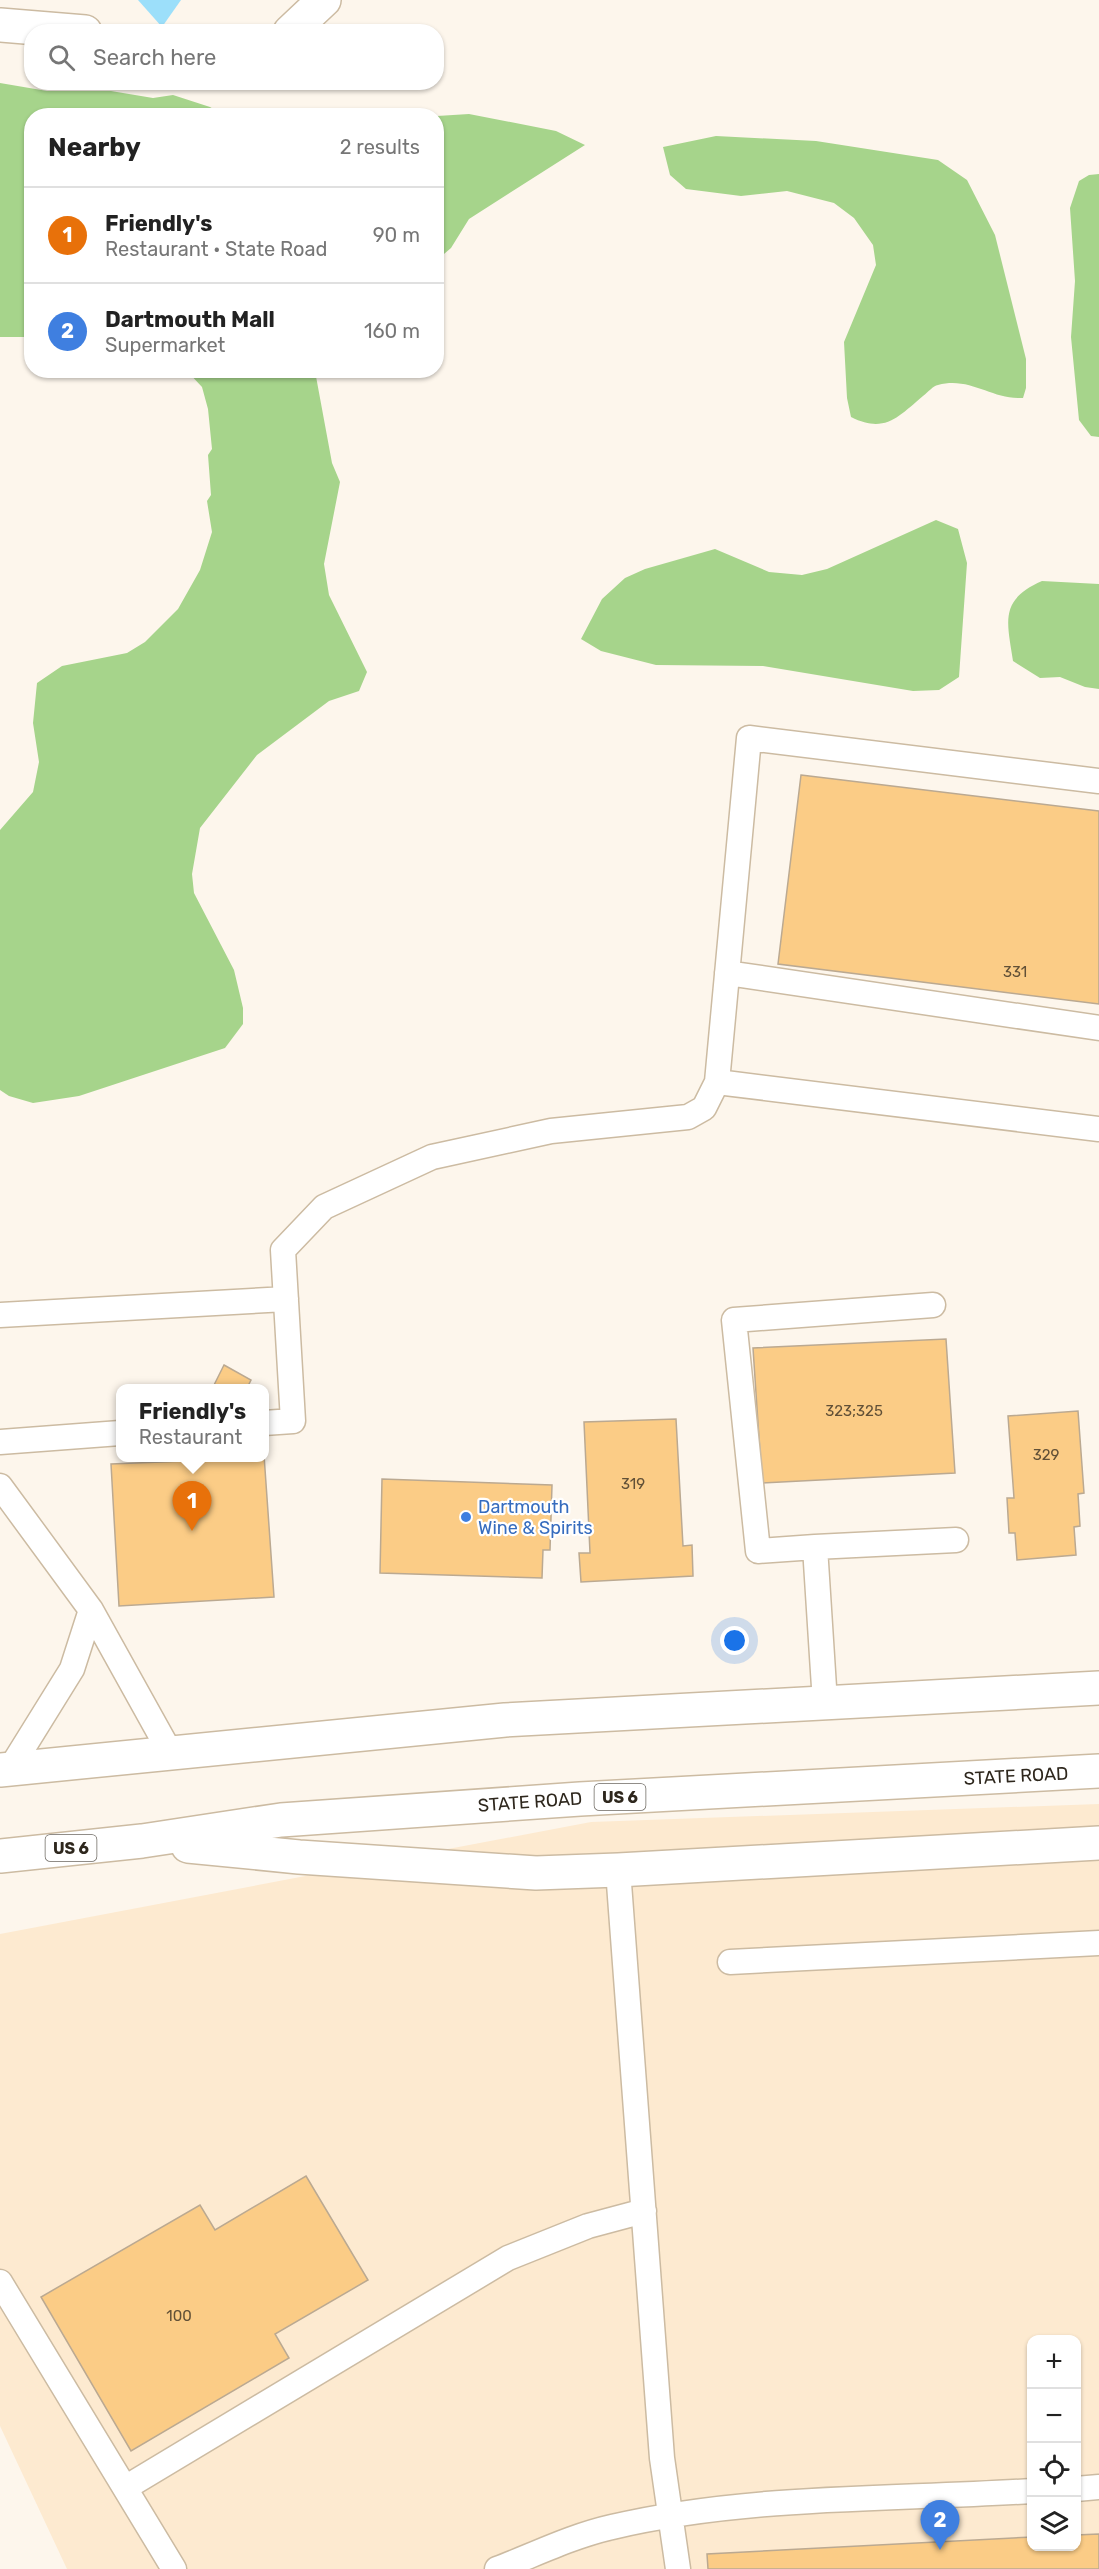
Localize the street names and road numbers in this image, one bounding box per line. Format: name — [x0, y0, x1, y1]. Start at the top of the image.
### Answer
street label: STATE ROAD — [963, 1762, 1069, 1790]
road number: US 6 — [594, 1784, 646, 1810]
street label: STATE ROAD — [477, 1787, 583, 1817]
road number: US 6 — [46, 1835, 97, 1861]

